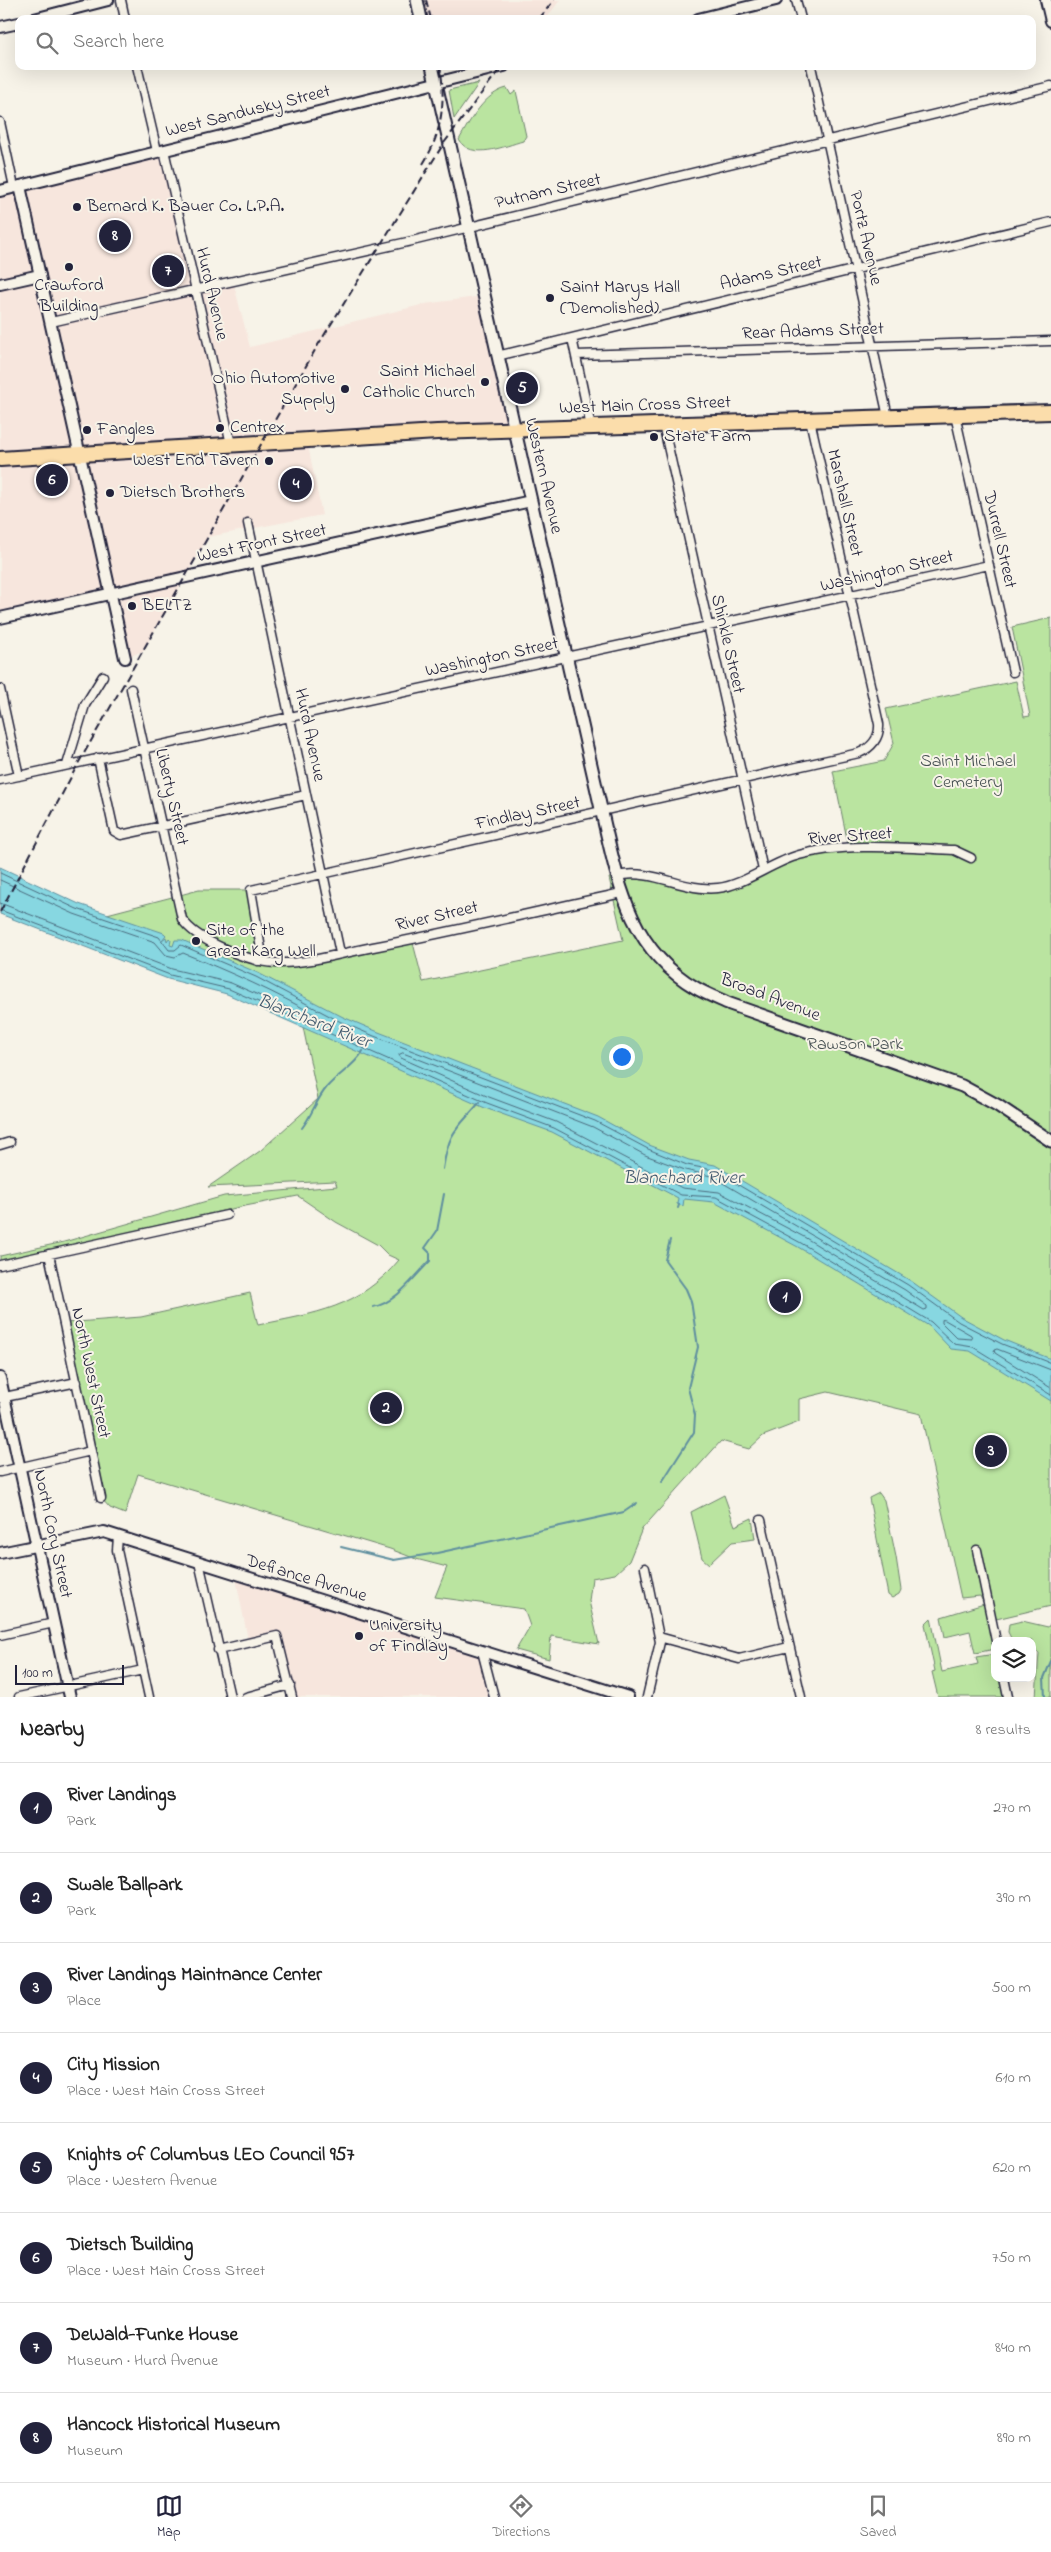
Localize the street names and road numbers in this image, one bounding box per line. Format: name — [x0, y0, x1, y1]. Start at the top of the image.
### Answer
street label: West Sandusky Street — [163, 79, 333, 145]
street label: Putnam Street — [492, 167, 604, 217]
street label: Portz Avenue — [842, 188, 889, 289]
street label: Hurd Avenue — [188, 245, 235, 344]
street label: Adams Street — [717, 250, 825, 298]
street label: Rear Adams Street — [742, 317, 884, 347]
street label: West Main Cross Street — [559, 390, 731, 422]
street label: Western Avenue — [517, 416, 569, 537]
street label: Marshall Street — [819, 447, 869, 559]
street label: Durrell Street — [975, 488, 1023, 591]
street label: West Front Street — [195, 518, 329, 570]
street label: Washington Street — [818, 544, 956, 601]
street label: Shinkle Street — [703, 592, 751, 696]
street label: Washington Street — [423, 631, 561, 686]
street label: Hurd Avenue — [286, 686, 332, 785]
street label: Liberty Street — [147, 746, 195, 848]
street label: Findlay Street — [472, 790, 583, 838]
street label: River Street — [807, 821, 893, 853]
street label: River Street — [393, 895, 481, 939]
street label: Broad Avenue — [715, 967, 825, 1029]
street label: North West Street — [63, 1305, 117, 1441]
street label: North Cory Street — [26, 1467, 78, 1601]
street label: Defiance Avenue — [241, 1548, 371, 1610]

